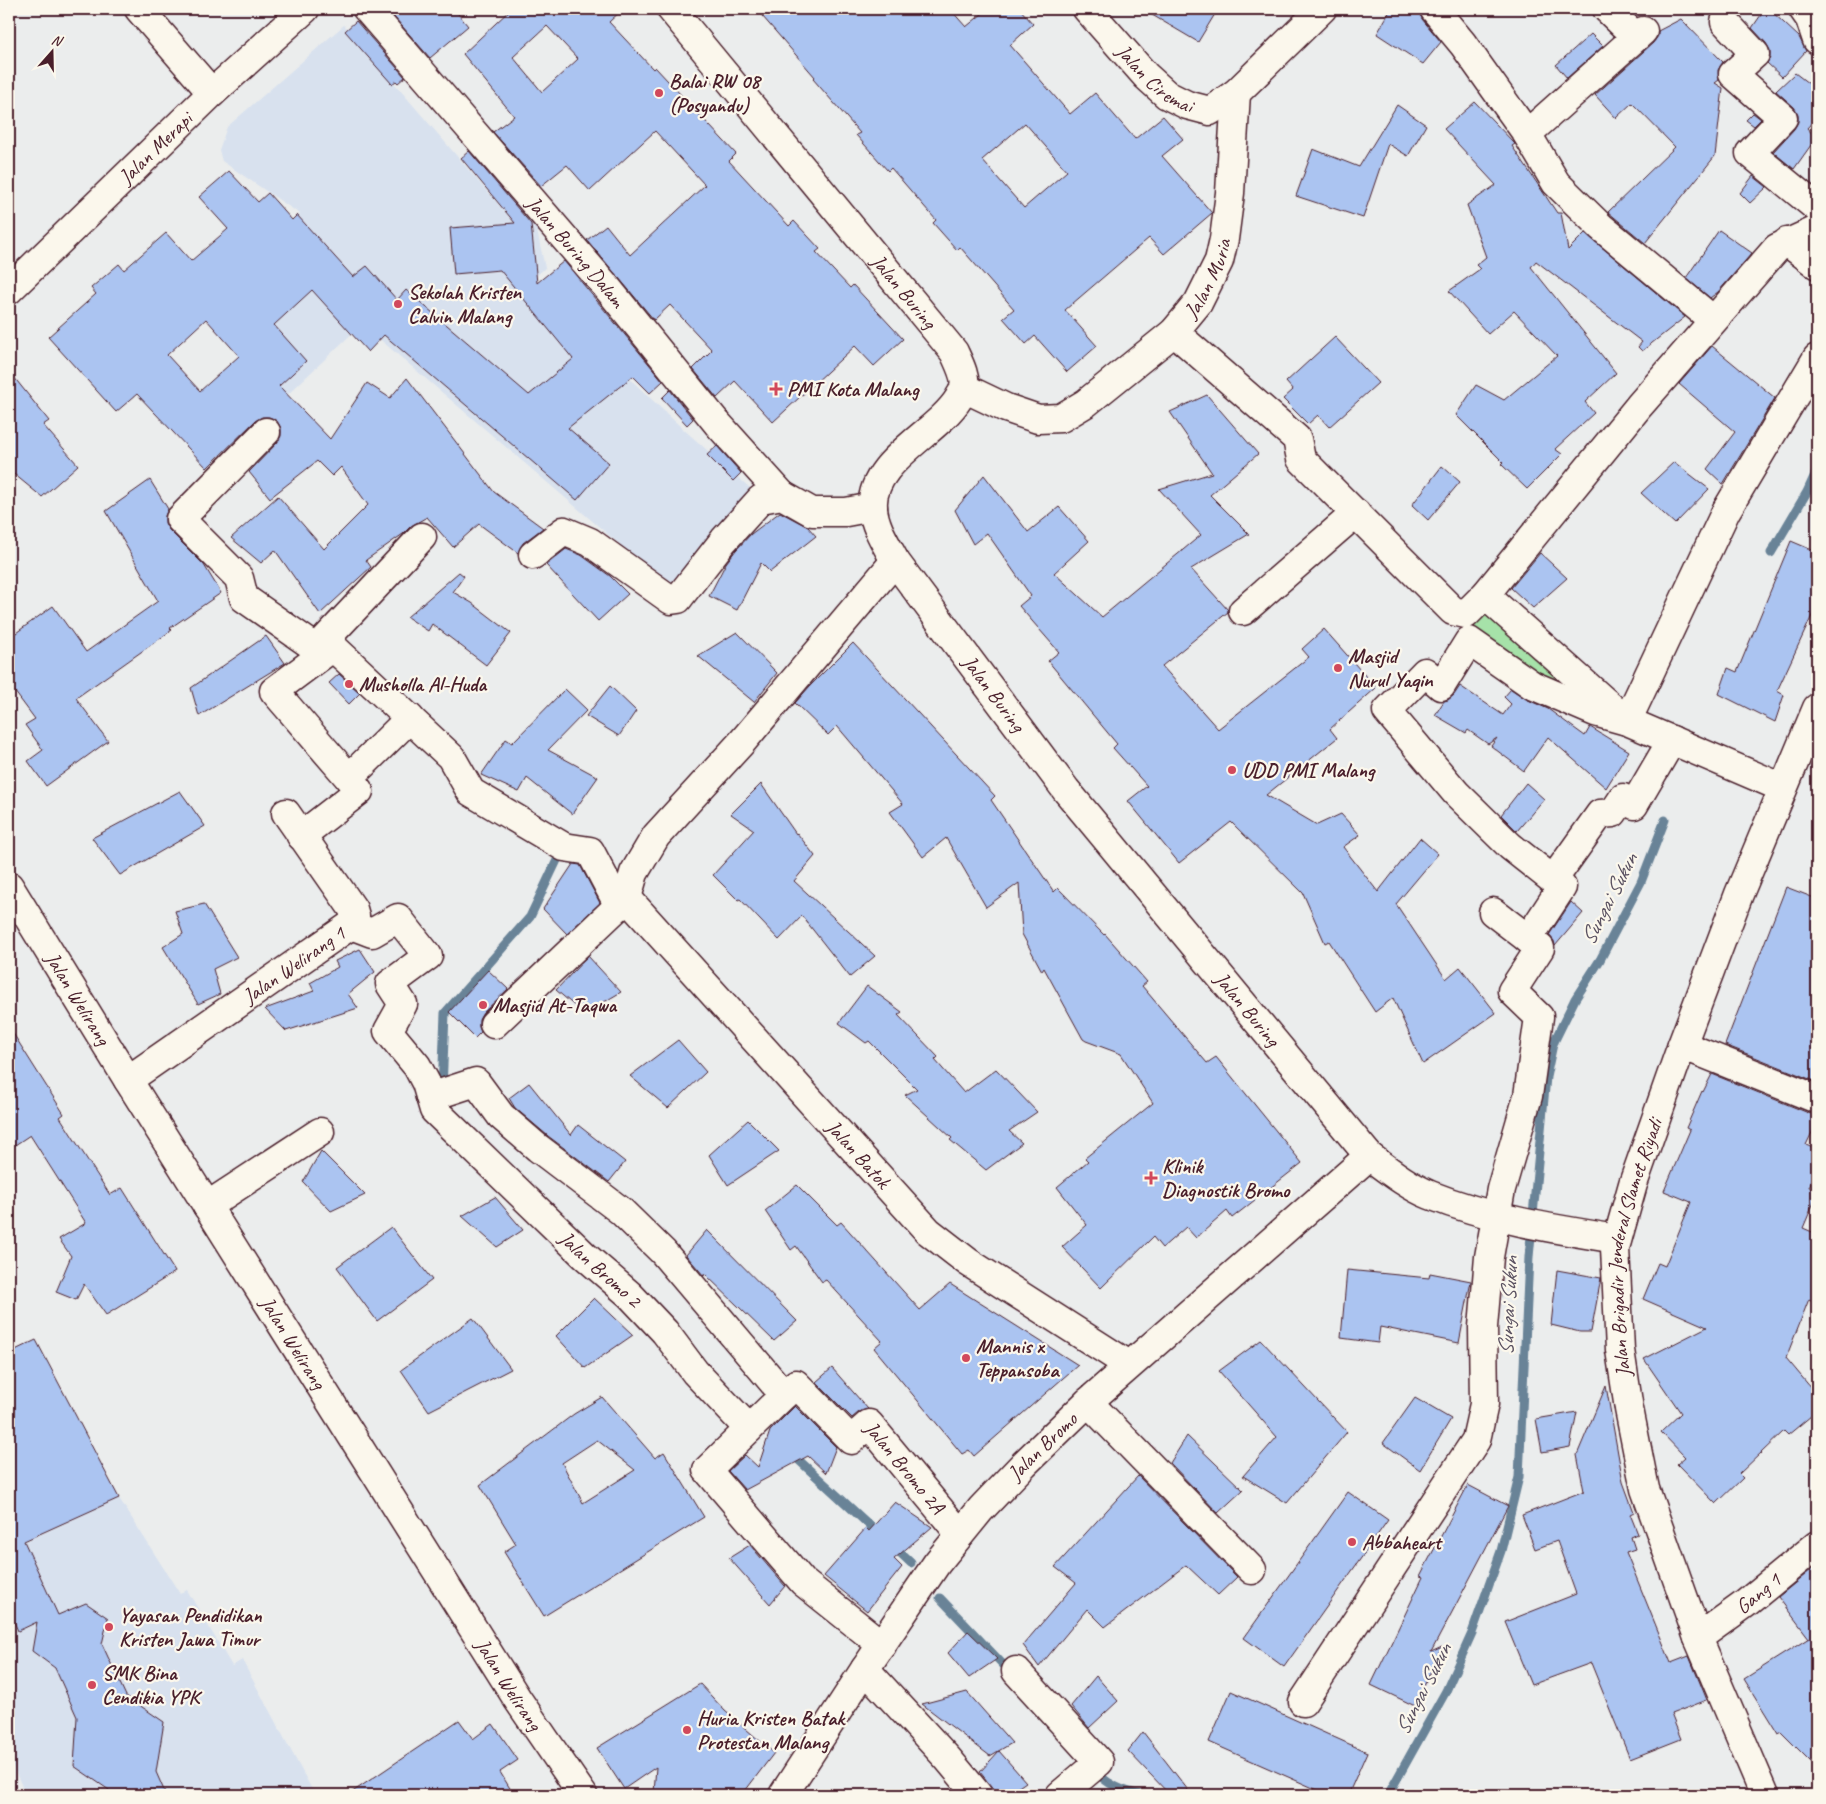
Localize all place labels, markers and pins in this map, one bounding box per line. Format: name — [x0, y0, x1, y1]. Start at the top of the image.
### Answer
place label: Balai RW 08 (Posyandu) — [669, 68, 762, 119]
marker: Balai RW 08 (Posyandu) — [653, 87, 665, 99]
place label: Sekolah Kristen Calvin Malang — [408, 279, 523, 329]
marker: Sekolah Kristen Calvin Malang — [392, 298, 404, 310]
place label: PMI Kota Malang — [787, 376, 920, 402]
marker: PMI Kota Malang — [769, 382, 783, 396]
place label: Masjid Nurul Yaqin — [1348, 643, 1434, 693]
marker: Masjid Nurul Yaqin — [1332, 662, 1344, 674]
place label: Musholla Al-Huda — [359, 671, 487, 697]
marker: Musholla Al-Huda — [343, 678, 355, 690]
place label: UDD PMI Malang — [1242, 757, 1377, 783]
marker: UDD PMI Malang — [1226, 764, 1238, 776]
place label: Masjid At-Taqwa — [493, 992, 618, 1018]
marker: Masjid At-Taqwa — [477, 999, 489, 1011]
place label: Klinik Diagnostik Bromo — [1162, 1153, 1291, 1203]
marker: Klinik Diagnostik Bromo — [1144, 1171, 1158, 1185]
place label: Mannis x Teppansoba — [976, 1333, 1060, 1383]
marker: Mannis x Teppansoba — [960, 1352, 972, 1364]
place label: Abbaheart — [1362, 1529, 1444, 1555]
marker: Abbaheart — [1346, 1536, 1358, 1548]
place label: Yayasan Pendidikan Kristen Jawa Timur — [119, 1602, 262, 1652]
marker: Yayasan Pendidikan Kristen Jawa Timur — [103, 1621, 115, 1633]
place label: SMK Bina Cendikia YPK — [102, 1660, 203, 1710]
marker: SMK Bina Cendikia YPK — [86, 1679, 98, 1691]
place label: Huria Kristen Batak Protestan Malang — [697, 1705, 846, 1755]
marker: Huria Kristen Batak Protestan Malang — [681, 1724, 693, 1736]

